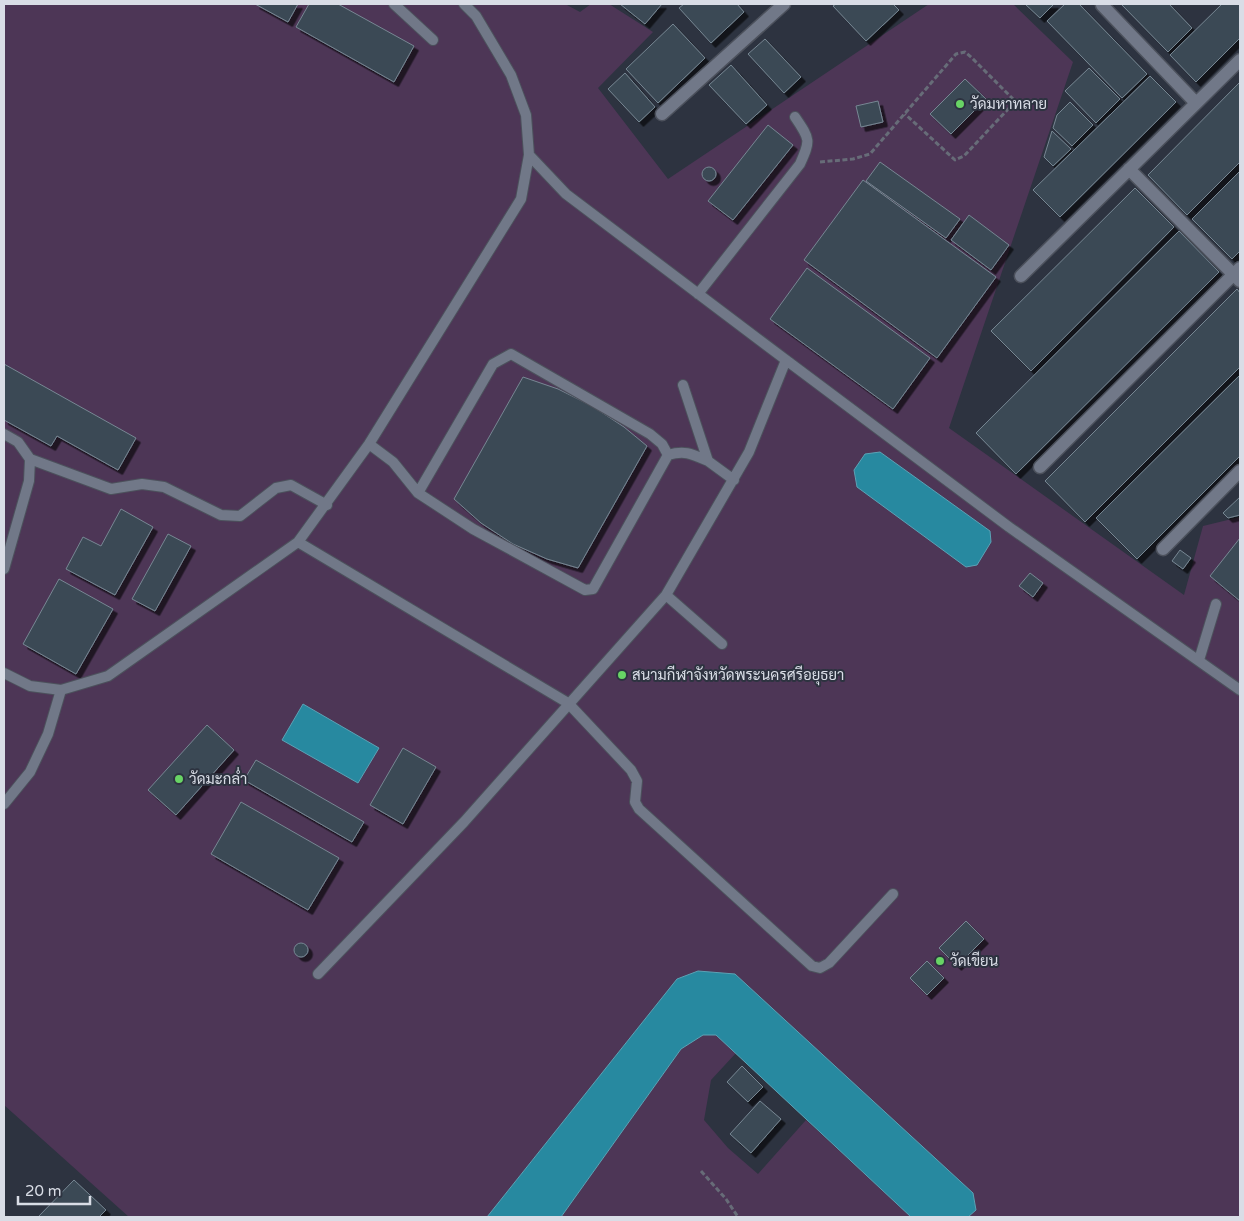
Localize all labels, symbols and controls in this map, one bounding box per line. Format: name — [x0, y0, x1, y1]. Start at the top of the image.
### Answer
place label: วัดมหาทลาย — [970, 95, 1047, 113]
marker: วัดมหาทลาย — [954, 98, 966, 110]
place label: สนามกีฬาจังหวัดพระนครศรีอยุธยา — [632, 665, 844, 686]
marker: สนามกีฬาจังหวัดพระนครศรีอยุธยา — [616, 669, 628, 681]
place label: วัดมะกล่ำ — [189, 767, 247, 788]
marker: วัดมะกล่ำ — [173, 773, 185, 785]
place label: วัดเขียน — [950, 951, 998, 970]
marker: วัดเขียน — [934, 955, 946, 967]
scale bar — [18, 1174, 90, 1206]
text: 20 m — [25, 1182, 62, 1200]

